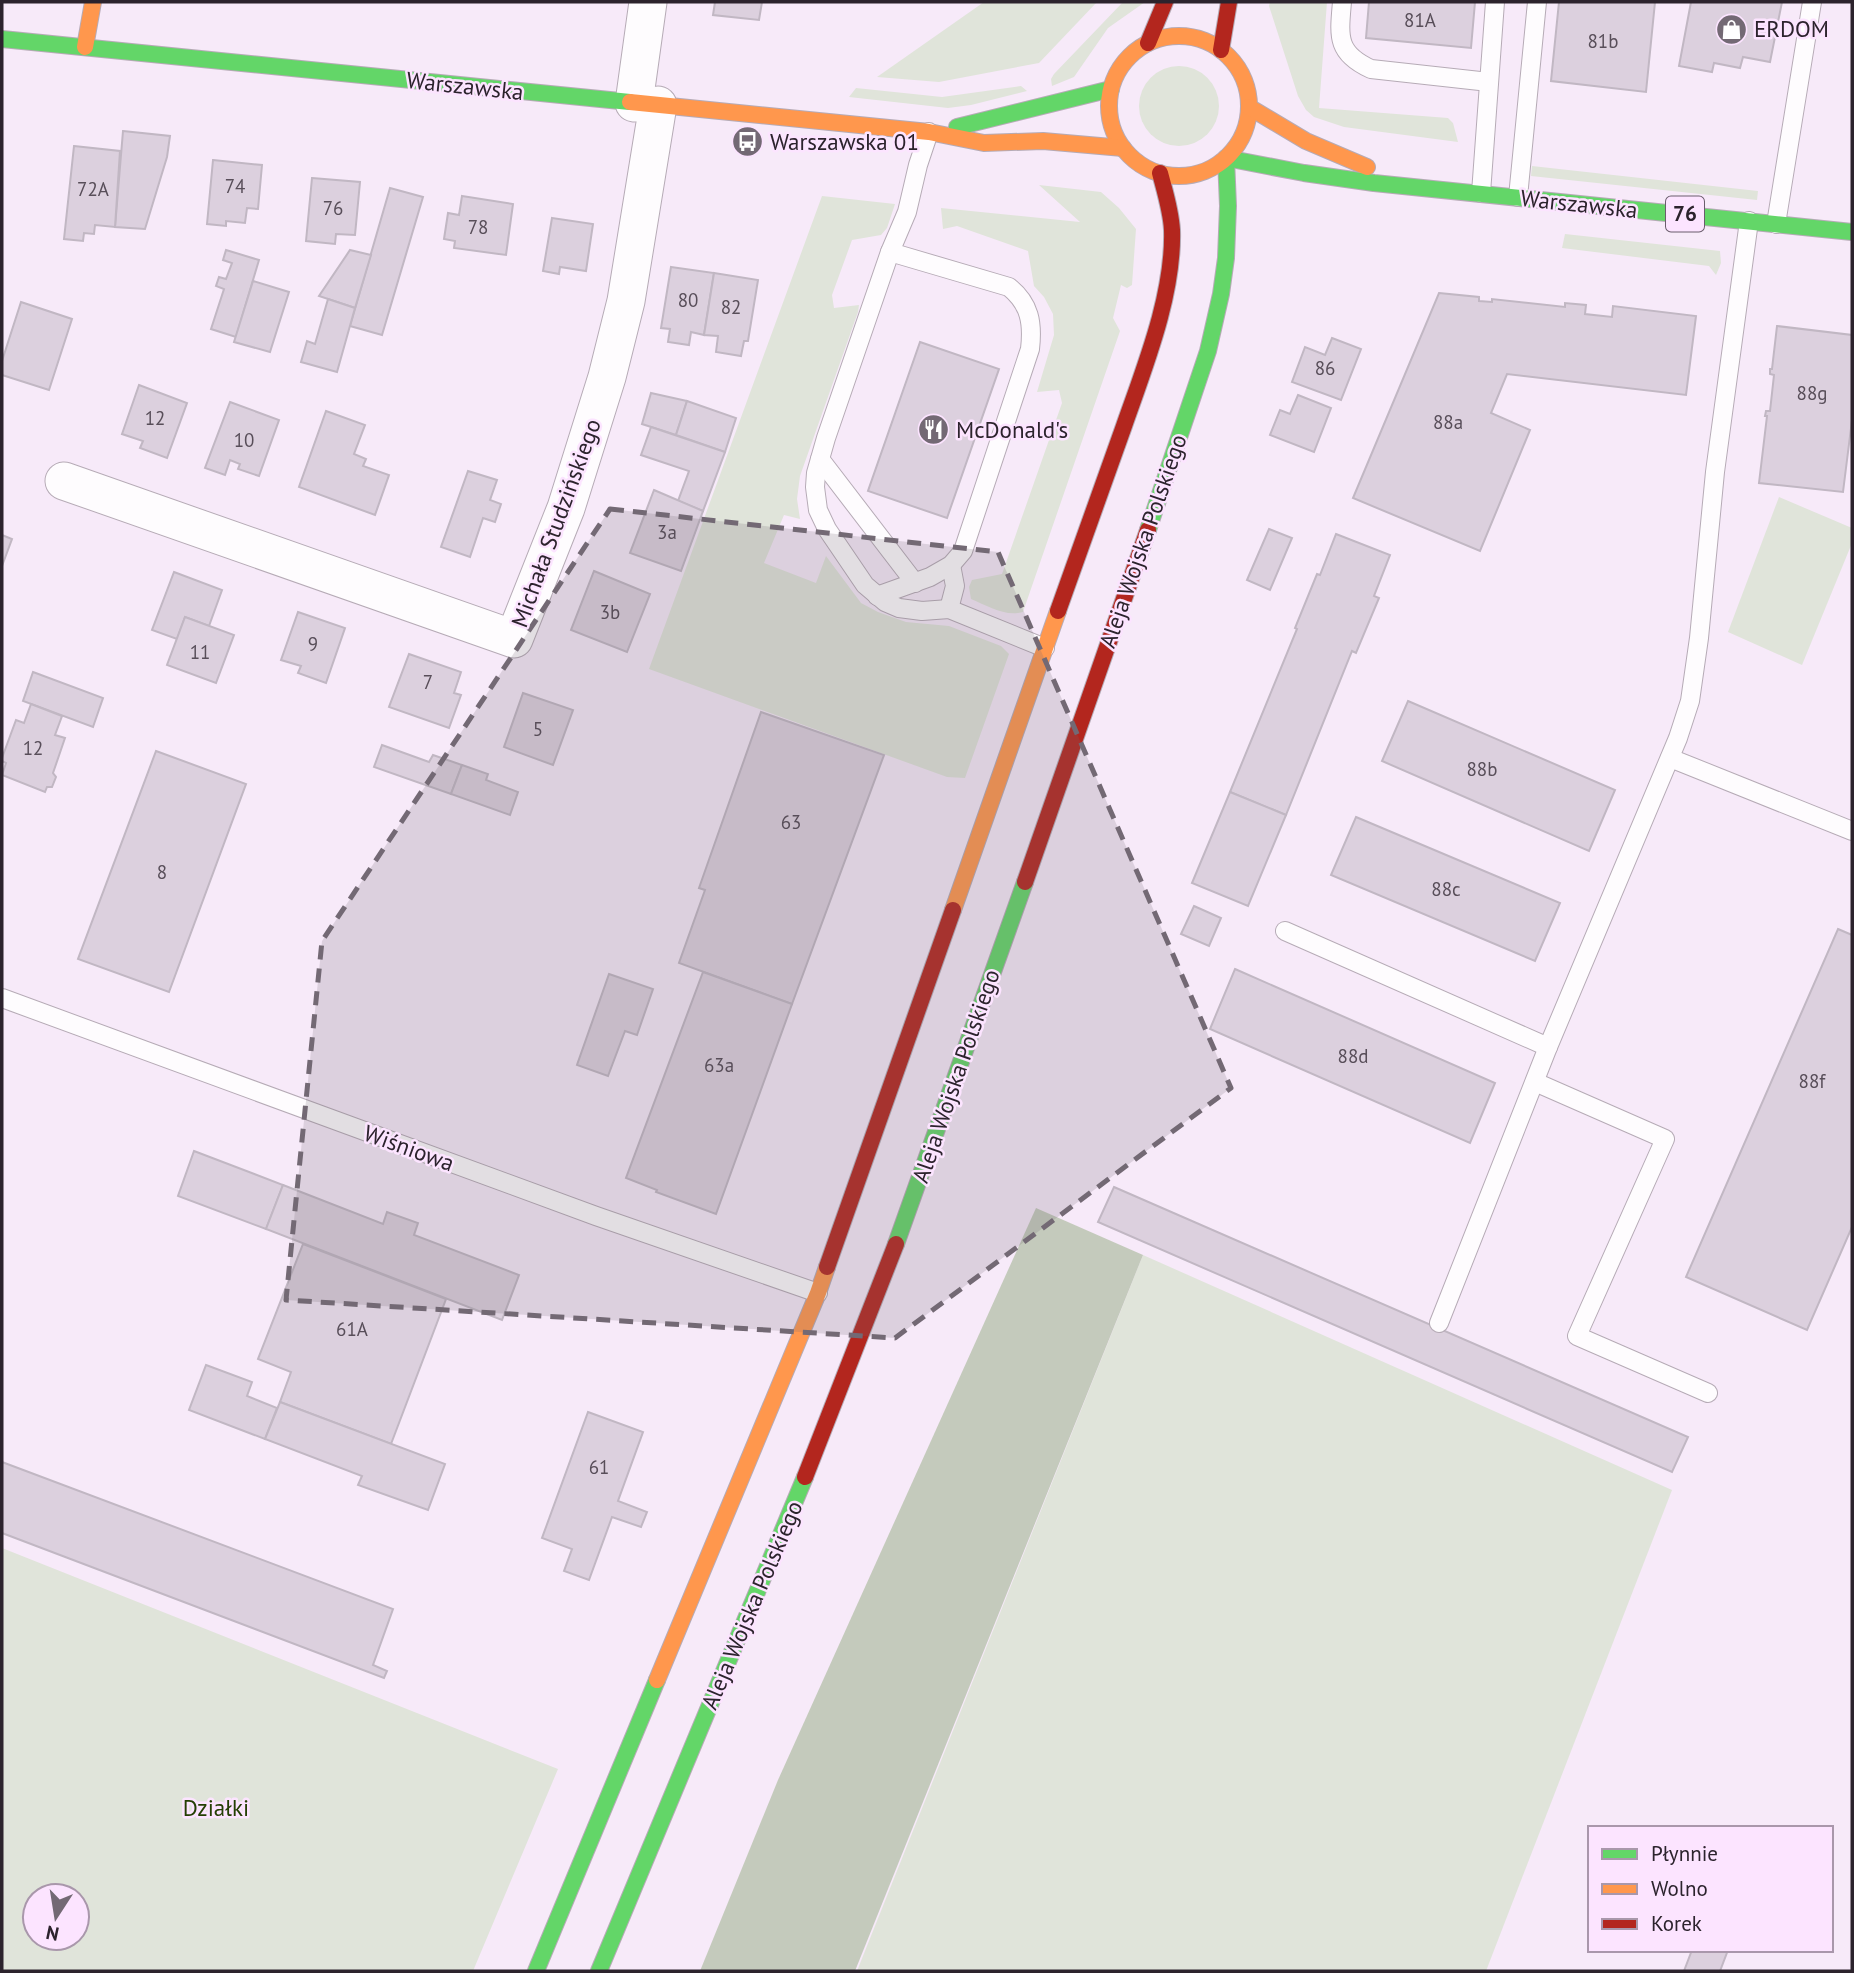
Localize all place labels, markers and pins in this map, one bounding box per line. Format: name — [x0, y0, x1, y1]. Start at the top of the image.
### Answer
shop icon: ERDOM — [1714, 12, 1748, 46]
place label: ERDOM — [1754, 14, 1829, 43]
bus stop icon: Warszawska 01 — [730, 125, 764, 159]
place label: Warszawska 01 — [770, 127, 919, 156]
restaurant icon: McDonald's — [916, 413, 950, 447]
place label: McDonald's — [956, 415, 1068, 444]

